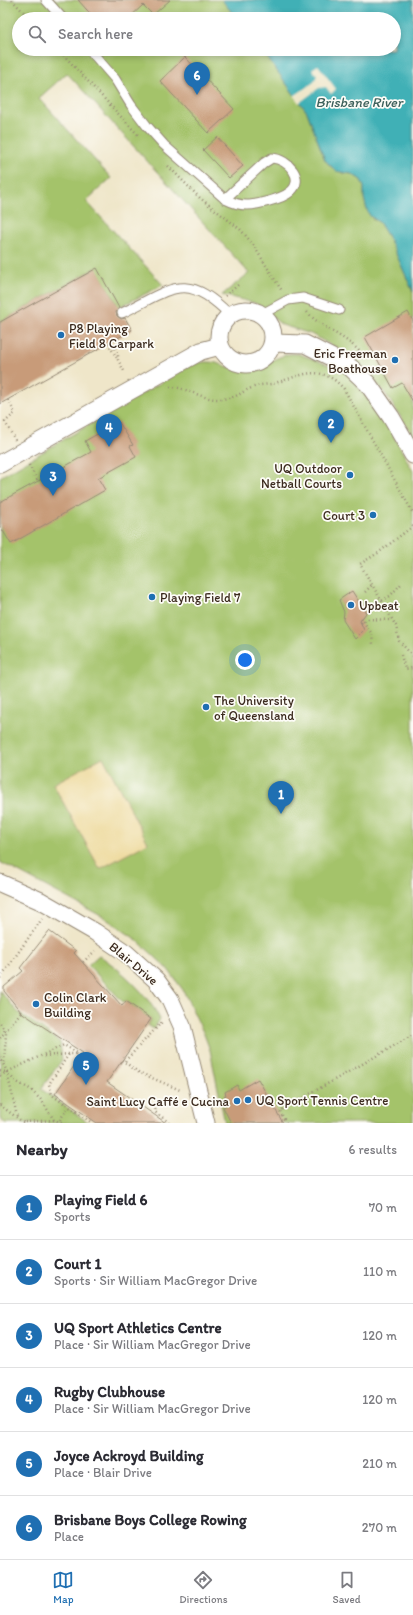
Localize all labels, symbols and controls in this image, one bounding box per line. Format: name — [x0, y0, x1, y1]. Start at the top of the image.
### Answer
search box — [12, 12, 401, 56]
icon: search — [26, 23, 48, 45]
text: Search here — [58, 25, 133, 43]
pin: 6 — [184, 62, 210, 95]
water label: Brisbane River — [315, 94, 404, 111]
place label: P8 Playing Field 8 Carpark — [69, 321, 154, 351]
marker: P8 Playing Field 8 Carpark — [56, 330, 66, 340]
place label: Eric Freeman Boathouse — [314, 346, 387, 376]
marker: Eric Freeman Boathouse — [390, 355, 400, 365]
pin: 2 — [318, 410, 344, 443]
pin: 4 — [96, 414, 122, 447]
place label: UQ Outdoor Netball Courts — [261, 461, 343, 491]
pin: 3 — [40, 463, 66, 496]
marker: UQ Outdoor Netball Courts — [345, 470, 355, 480]
place label: Court 3 — [323, 508, 365, 523]
marker: Court 3 — [368, 510, 378, 520]
place label: Playing Field 7 — [160, 590, 241, 605]
marker: Playing Field 7 — [147, 592, 157, 602]
place label: Upbeat — [359, 598, 399, 613]
marker: Upbeat — [346, 600, 356, 610]
your location — [235, 650, 255, 670]
place label: The University of Queensland — [214, 693, 294, 723]
marker: The University of Queensland — [201, 702, 211, 712]
pin: 1 — [268, 781, 294, 814]
street label: Blair Drive — [106, 939, 161, 988]
place label: Colin Clark Building — [44, 990, 107, 1020]
marker: Colin Clark Building — [31, 999, 41, 1009]
pin: 5 — [73, 1052, 99, 1085]
place label: UQ Sport Tennis Centre — [256, 1093, 388, 1108]
place label: Saint Lucy Caffé e Cucina — [86, 1094, 230, 1109]
marker: UQ Sport Tennis Centre — [243, 1095, 253, 1105]
marker: Saint Lucy Caffé e Cucina — [232, 1096, 242, 1106]
text: Nearby — [16, 1139, 68, 1159]
text: 6 results — [349, 1142, 397, 1157]
text: Playing Field 6 — [54, 1191, 147, 1209]
text: 1 — [26, 1200, 32, 1215]
text: 70 m — [369, 1200, 397, 1215]
text: Sports — [54, 1209, 90, 1224]
text: Court 1 — [54, 1255, 101, 1273]
text: 2 — [26, 1264, 32, 1279]
text: 110 m — [363, 1264, 397, 1279]
text: Sports · Sir William MacGregor Drive — [54, 1273, 257, 1288]
text: UQ Sport Athletics Centre — [54, 1319, 222, 1337]
text: 3 — [25, 1328, 33, 1343]
text: 120 m — [362, 1328, 397, 1343]
text: Place · Sir William MacGregor Drive — [54, 1337, 251, 1352]
text: Rugby Clubhouse — [54, 1383, 165, 1401]
text: 4 — [25, 1392, 33, 1407]
text: 120 m — [362, 1392, 397, 1407]
text: Place · Sir William MacGregor Drive — [54, 1401, 251, 1416]
text: Joyce Ackroyd Building — [54, 1447, 204, 1465]
text: 5 — [26, 1456, 32, 1471]
text: 210 m — [362, 1456, 397, 1471]
text: Place · Blair Drive — [54, 1465, 152, 1480]
text: Brisbane Boys College Rowing — [54, 1511, 247, 1529]
text: 6 — [26, 1520, 32, 1535]
text: 270 m — [362, 1520, 397, 1535]
text: Place — [54, 1529, 84, 1544]
tab: Map — [52, 1569, 74, 1606]
tab: Directions — [179, 1569, 228, 1606]
tab: Saved — [332, 1569, 361, 1606]

